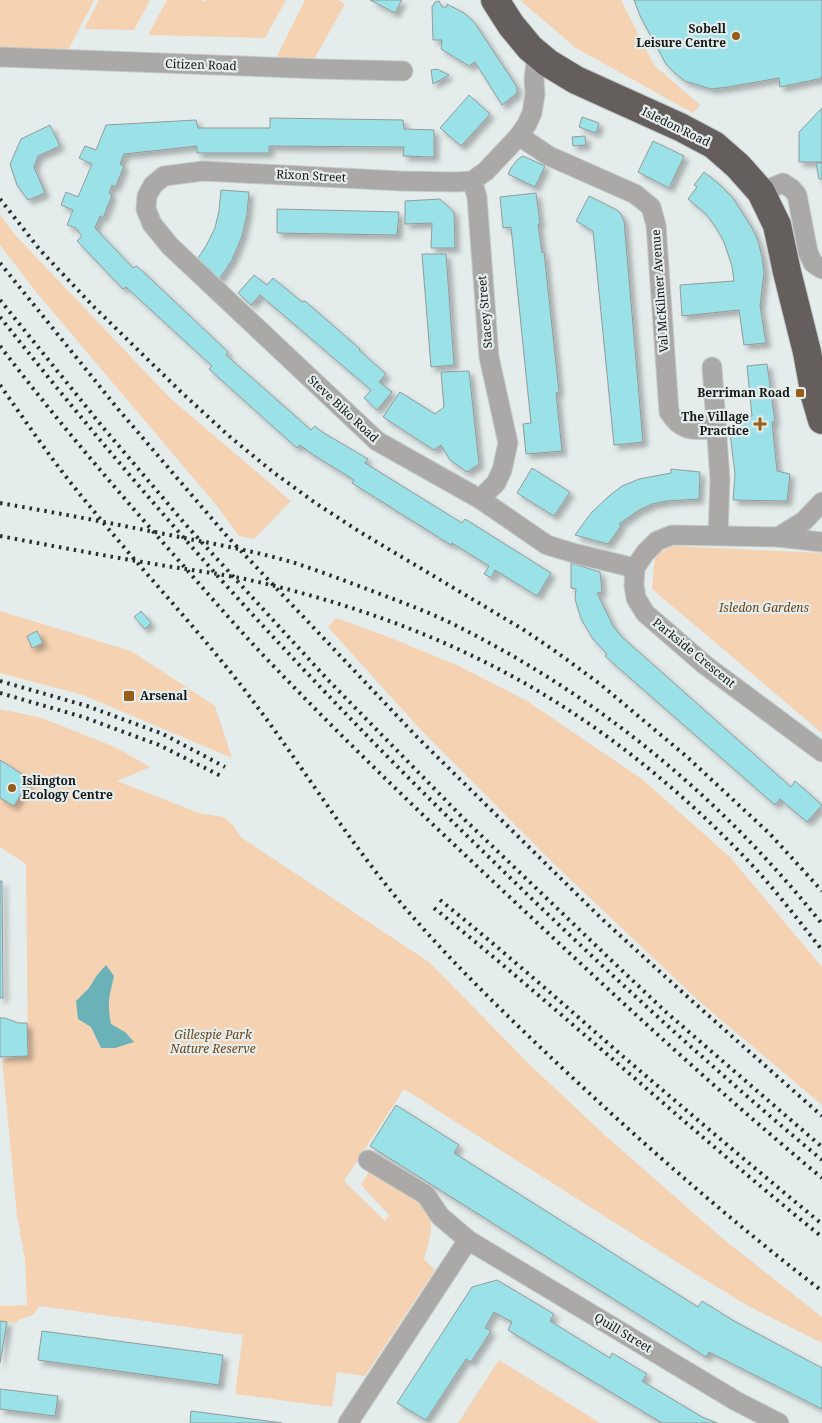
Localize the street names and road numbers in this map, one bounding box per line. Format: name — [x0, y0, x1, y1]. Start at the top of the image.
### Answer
street label: Citizen Road — [165, 55, 238, 74]
street label: Isledon Road — [639, 103, 714, 151]
street label: Rixon Street — [276, 165, 346, 186]
street label: Val McKilmer Avenue — [647, 229, 672, 353]
street label: Stacey Street — [473, 275, 496, 349]
street label: Steve Biko Road — [304, 371, 383, 446]
street label: Parkside Crescent — [649, 614, 739, 691]
street label: Quill Street — [591, 1309, 655, 1356]

